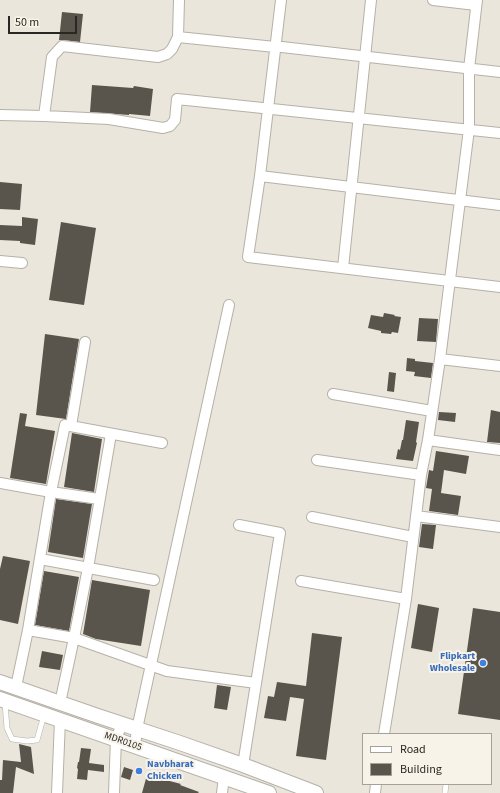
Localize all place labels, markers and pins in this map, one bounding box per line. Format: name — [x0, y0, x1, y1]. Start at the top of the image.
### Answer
place label: Flipkart Wholesale — [430, 651, 475, 674]
marker: Flipkart Wholesale — [478, 658, 488, 668]
place label: Navbharat Chicken — [147, 759, 193, 782]
marker: Navbharat Chicken — [134, 766, 144, 776]

